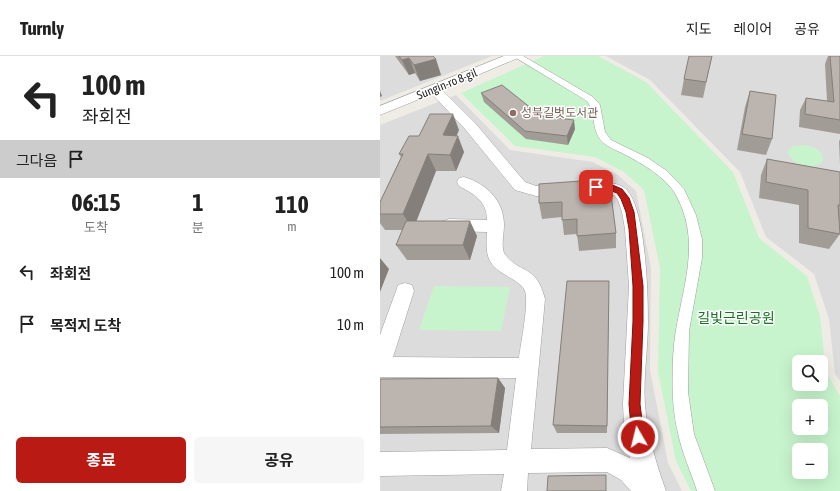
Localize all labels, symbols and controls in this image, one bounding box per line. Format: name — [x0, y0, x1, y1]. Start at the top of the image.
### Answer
text: Turnly — [20, 17, 64, 39]
text: 지도 — [686, 21, 712, 37]
text: 레이어 — [734, 21, 772, 37]
text: 공유 — [794, 21, 820, 37]
street label: Sungin-ro 8-gil — [415, 65, 480, 102]
text: 100 m — [82, 69, 145, 101]
icon: left — [16, 72, 68, 124]
text: 좌회전 — [82, 106, 132, 127]
place label: 성북길벗도서관 — [521, 106, 598, 120]
marker: 성북길벗도서관 — [508, 108, 518, 118]
icon: arrive — [65, 148, 87, 170]
text: 그다음 — [16, 152, 57, 169]
pin — [579, 170, 613, 204]
icon: arrive — [585, 176, 607, 198]
text: 06:15 — [71, 189, 121, 216]
text: 1 — [192, 189, 203, 216]
text: 110 — [275, 191, 309, 218]
text: m — [287, 219, 297, 234]
text: 도착 — [84, 220, 108, 235]
text: 분 — [192, 220, 204, 235]
icon: left — [16, 261, 38, 283]
text: 100 m — [330, 264, 364, 281]
text: 좌회전 — [50, 265, 91, 282]
park label: 길빛근린공원 — [697, 310, 775, 326]
icon: arrive — [16, 313, 38, 335]
text: 10 m — [337, 316, 364, 333]
text: 목적지 도착 — [50, 317, 121, 334]
map controls — [792, 355, 828, 479]
button: search — [792, 355, 828, 391]
button: + — [792, 399, 828, 435]
position arrow — [617, 416, 659, 458]
button: 종료 — [16, 437, 186, 483]
button: 공유 — [194, 437, 364, 483]
button: − — [792, 443, 828, 479]

